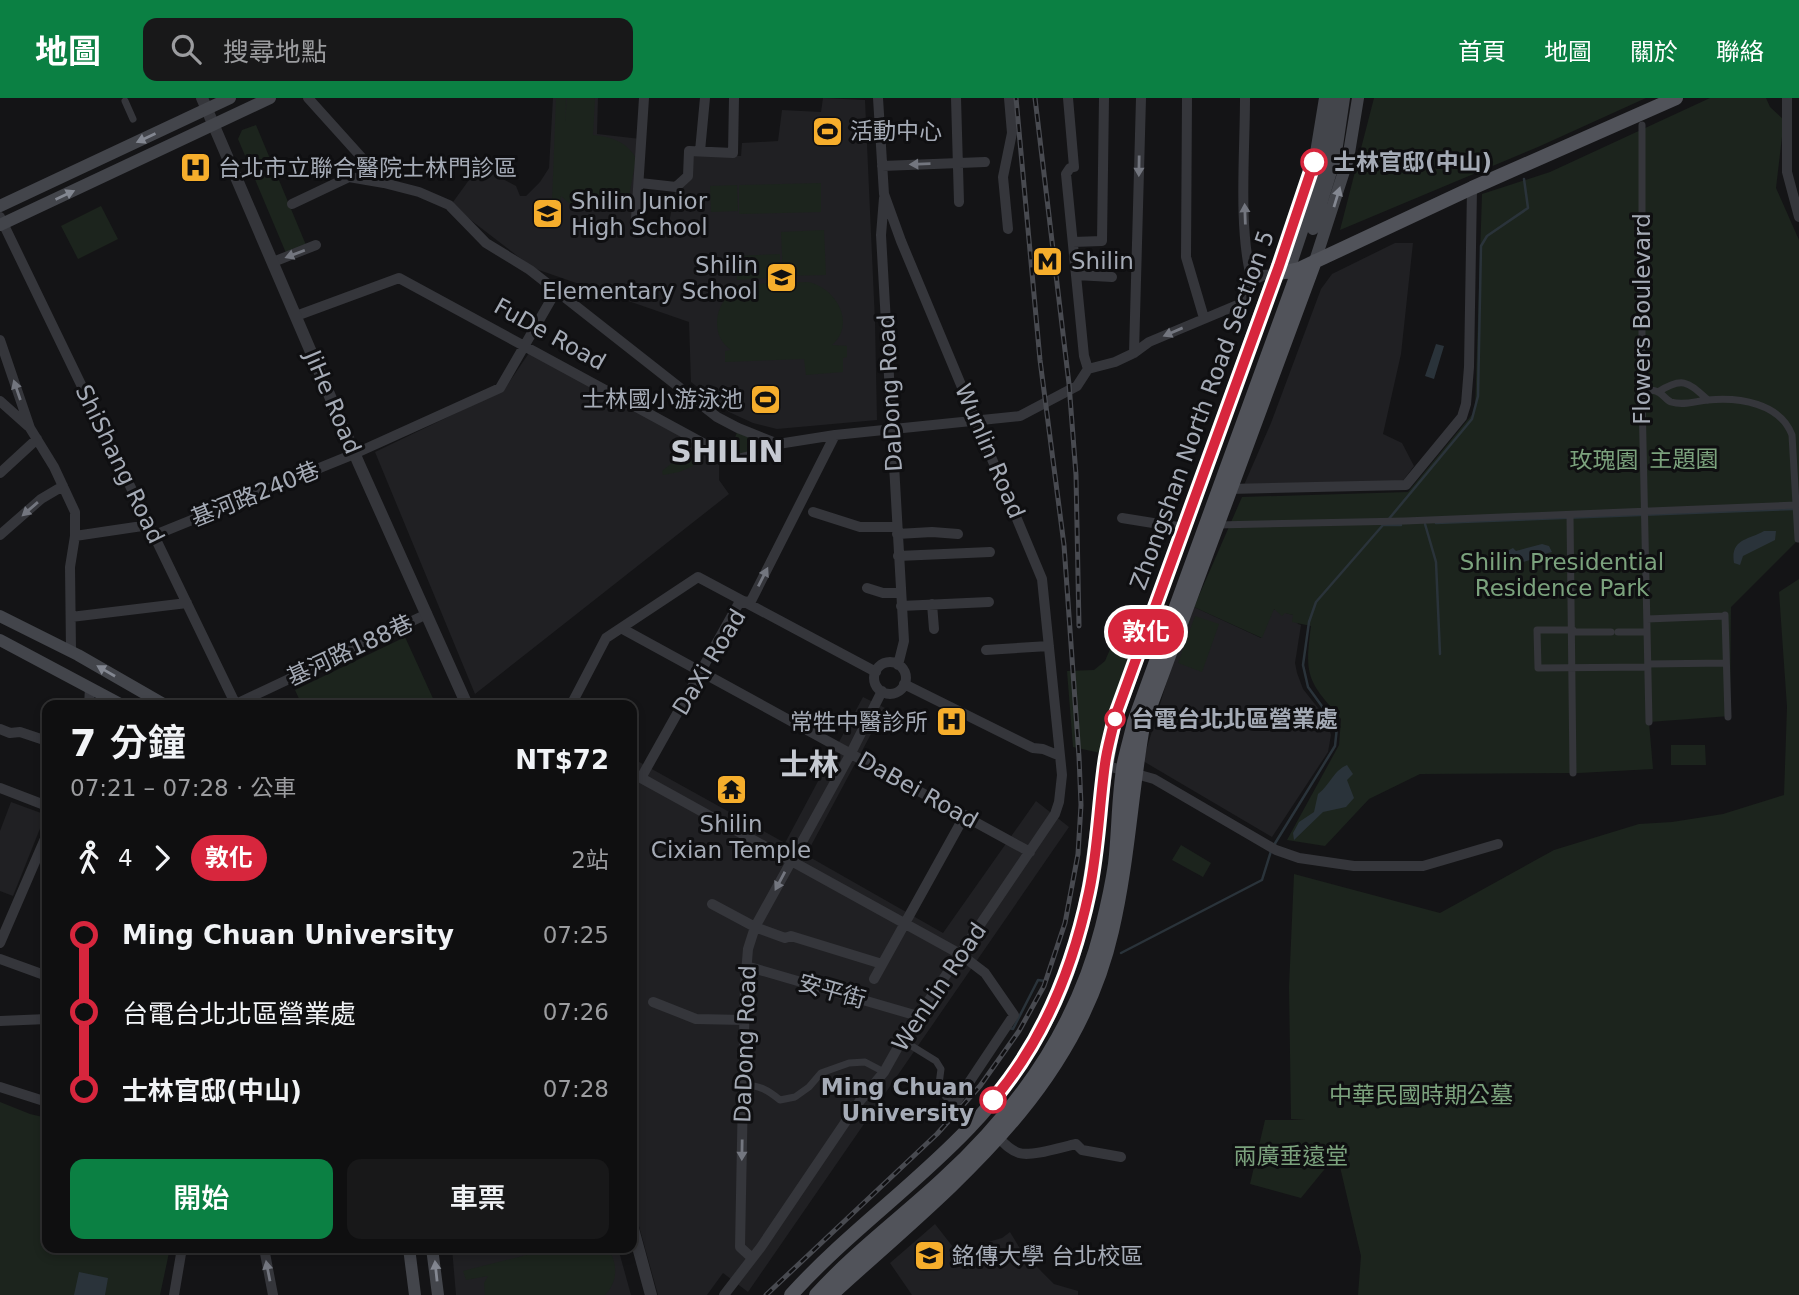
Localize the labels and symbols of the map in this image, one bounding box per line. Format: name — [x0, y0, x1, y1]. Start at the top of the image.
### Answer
sports icon: 活動中心 — [810, 114, 844, 148]
place label: 活動中心 — [850, 118, 942, 144]
one-way arrow — [136, 132, 156, 144]
marker: 士林官邸(中山) — [1301, 149, 1327, 175]
place label: 士林官邸(中山) — [1333, 149, 1492, 175]
hospital icon: 台北市立聯合醫院士林門診區 — [178, 151, 212, 185]
place label: 台北市立聯合醫院士林門診區 — [218, 155, 517, 181]
one-way arrow — [1133, 155, 1145, 177]
one-way arrow — [908, 159, 930, 170]
one-way arrow — [1333, 186, 1343, 207]
place label: Shilin Junior High School — [571, 188, 708, 240]
one-way arrow — [55, 189, 75, 200]
school or university icon: Shilin Junior High School — [531, 197, 565, 231]
one-way arrow — [1240, 203, 1251, 225]
street label: Flowers Boulevard — [1629, 213, 1655, 425]
street label: Zhongshan North Road Section 5 — [1125, 227, 1279, 593]
metro station icon: Shilin — [1031, 244, 1065, 278]
one-way arrow — [284, 248, 305, 259]
place label: Shilin — [1071, 248, 1134, 274]
place label: Shilin Elementary School — [542, 252, 758, 304]
school or university icon: Shilin Elementary School — [764, 261, 798, 295]
street label: FuDe Road — [490, 293, 610, 375]
street label: DaDong Road — [873, 314, 907, 472]
one-way arrow — [1163, 326, 1183, 338]
street label: JiHe Road — [299, 345, 366, 458]
one-way arrow — [11, 380, 22, 401]
street label: Wunlin Road — [950, 380, 1030, 522]
street label: ShiShang Road — [70, 381, 170, 547]
sports icon: 士林國小游泳池 — [749, 382, 783, 416]
place label: 士林國小游泳池 — [582, 386, 743, 412]
district label: SHILIN — [670, 434, 784, 469]
park label: 主題園 — [1650, 446, 1719, 472]
park label: 玫瑰園 — [1570, 447, 1639, 473]
street label: 基河路240巷 — [187, 456, 323, 532]
one-way arrow — [21, 501, 39, 517]
park label: Shilin Presidential Residence Park — [1460, 549, 1664, 601]
one-way arrow — [758, 567, 769, 587]
street label: DaXi Road — [667, 604, 751, 720]
street label: 基河路188巷 — [283, 609, 417, 691]
line badge: 敦化 — [1114, 609, 1178, 655]
one-way arrow — [97, 665, 116, 677]
hospital icon: 常牲中醫診所 — [934, 705, 968, 739]
place label: 台電台北北區營業處 — [1131, 706, 1338, 732]
place label: 常牲中醫診所 — [790, 709, 928, 735]
marker: 台電台北北區營業處 — [1105, 709, 1125, 729]
street label: DaBei Road — [853, 746, 983, 834]
district label: 士林 — [779, 747, 839, 782]
temple icon: Shilin Cixian Temple — [714, 773, 748, 807]
place label: Shilin Cixian Temple — [651, 811, 811, 863]
one-way arrow — [774, 871, 786, 891]
street label: WenLin Road — [887, 918, 991, 1056]
street label: DaDong Road — [729, 965, 761, 1123]
street label: 安平街 — [795, 969, 869, 1013]
place label: Ming Chuan University — [821, 1074, 974, 1126]
park label: 中華民國時期公墓 — [1329, 1082, 1513, 1108]
marker: Ming Chuan University — [980, 1087, 1006, 1113]
one-way arrow — [736, 1139, 748, 1161]
park label: 兩廣垂遠堂 — [1234, 1143, 1349, 1169]
school or university icon: 銘傳大學 台北校區 — [912, 1239, 946, 1273]
place label: 銘傳大學 台北校區 — [952, 1243, 1143, 1269]
one-way arrow — [263, 1260, 274, 1282]
one-way arrow — [430, 1260, 441, 1282]

